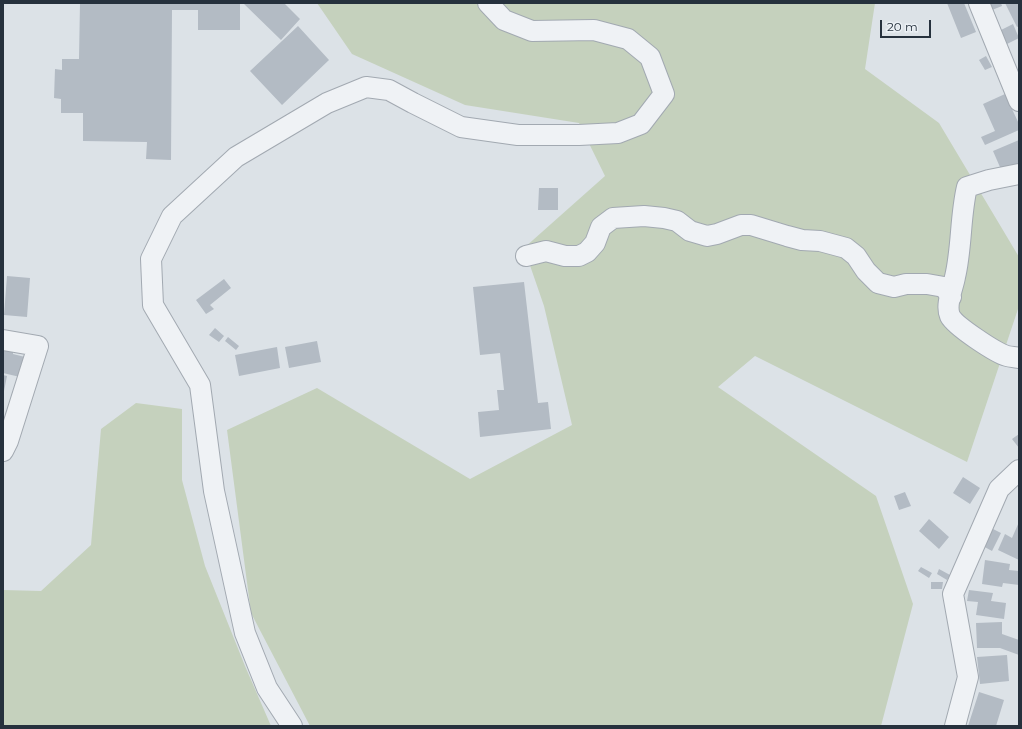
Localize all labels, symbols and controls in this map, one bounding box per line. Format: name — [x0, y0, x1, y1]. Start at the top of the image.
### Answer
scale bar — [882, 12, 933, 38]
text: 20 m — [887, 19, 918, 34]

